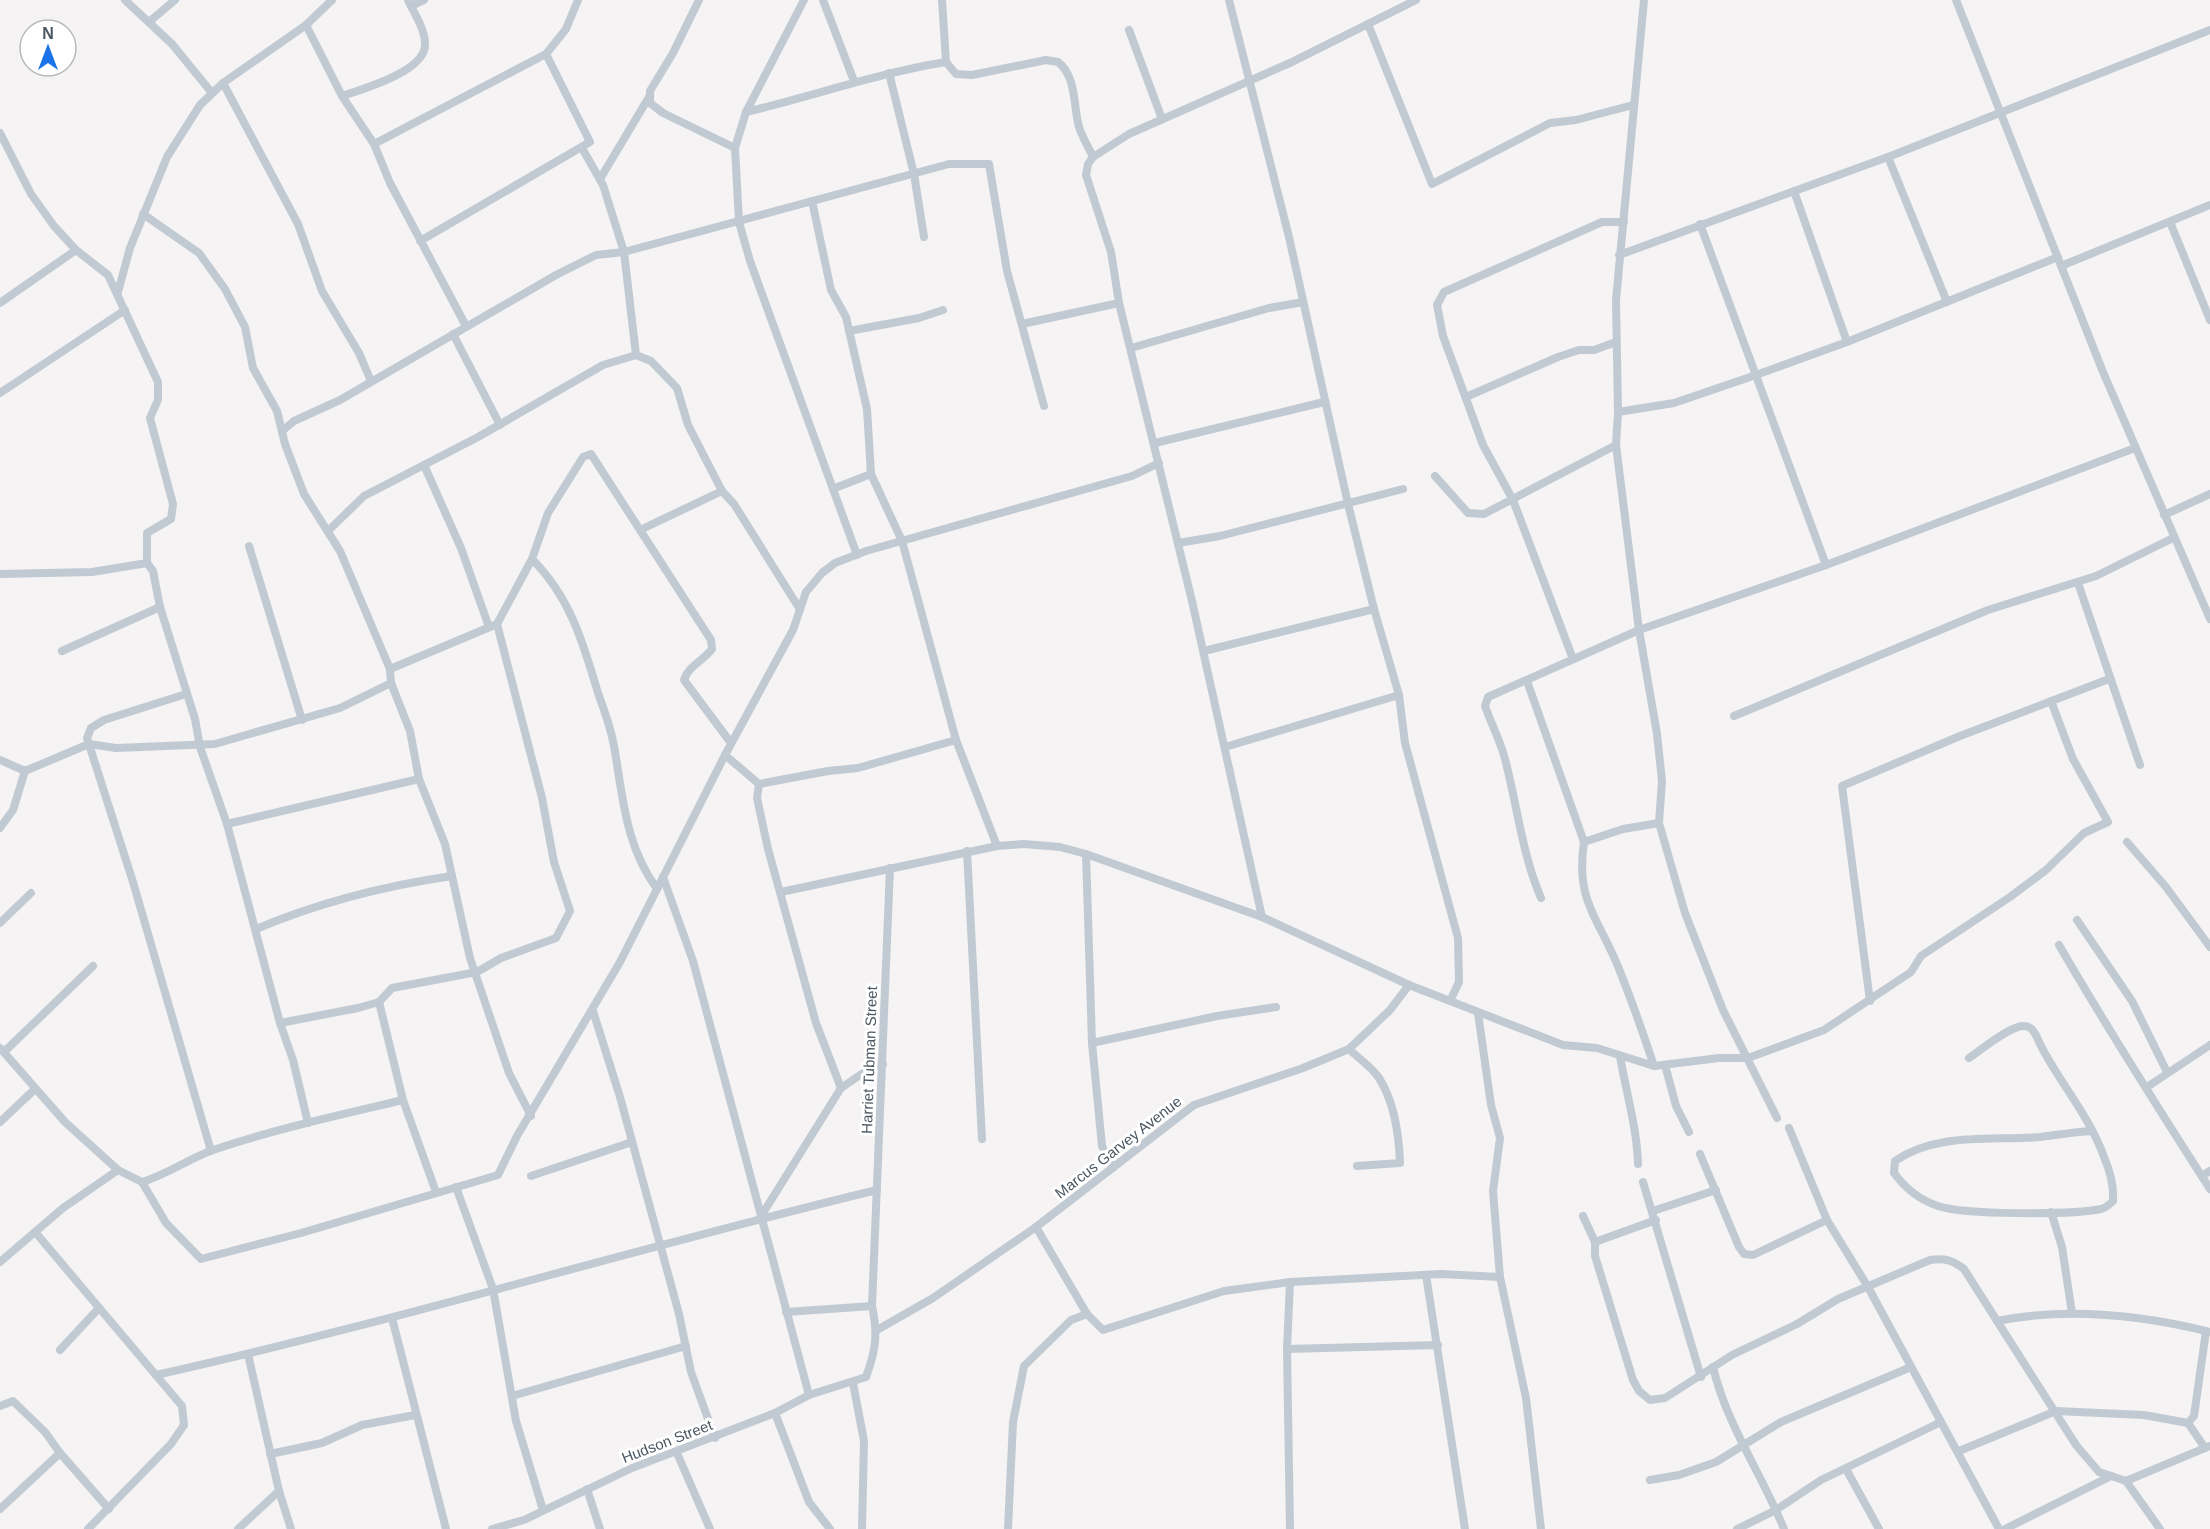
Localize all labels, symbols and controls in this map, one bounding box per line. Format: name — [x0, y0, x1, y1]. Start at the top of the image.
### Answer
north arrow — [18, 18, 78, 78]
text: N — [42, 25, 54, 42]
street label: Harriet Tubman Street — [858, 985, 880, 1134]
street label: Marcus Garvey Avenue — [1051, 1092, 1185, 1202]
street label: Hudson Street — [619, 1416, 716, 1466]

